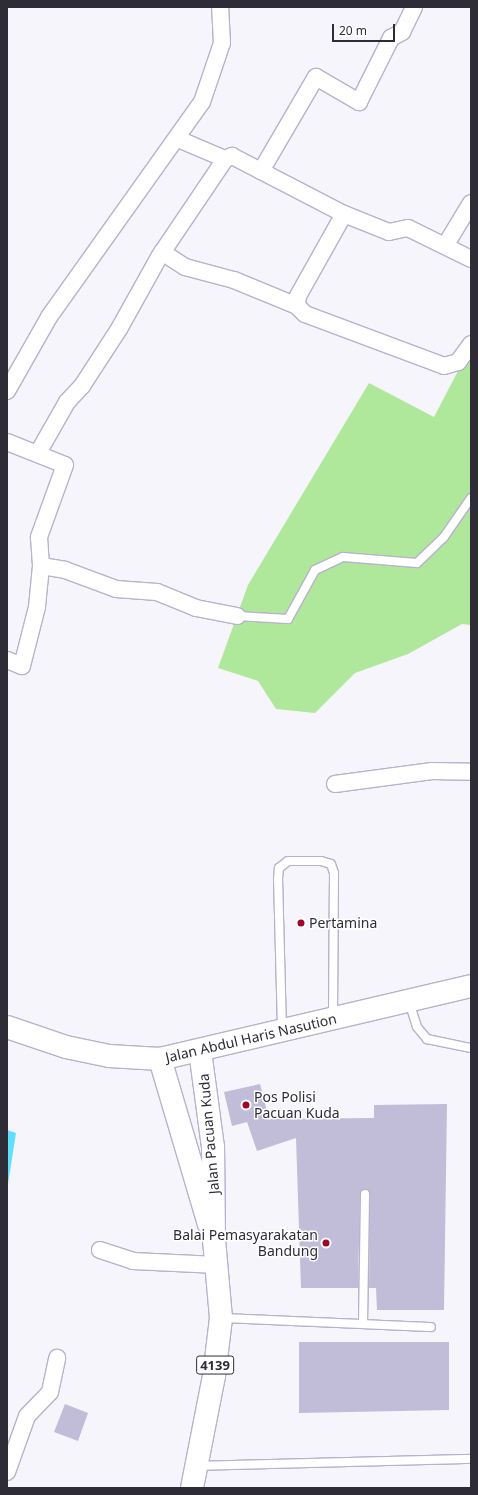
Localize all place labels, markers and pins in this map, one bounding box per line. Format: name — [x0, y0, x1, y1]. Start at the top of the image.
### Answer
place label: Pertamina — [309, 915, 377, 931]
marker: Pertamina — [296, 918, 306, 928]
place label: Pos Polisi Pacuan Kuda — [254, 1089, 340, 1122]
marker: Pos Polisi Pacuan Kuda — [241, 1100, 251, 1110]
place label: Balai Pemasyarakatan Bandung — [173, 1227, 318, 1260]
marker: Balai Pemasyarakatan Bandung — [321, 1238, 331, 1248]

